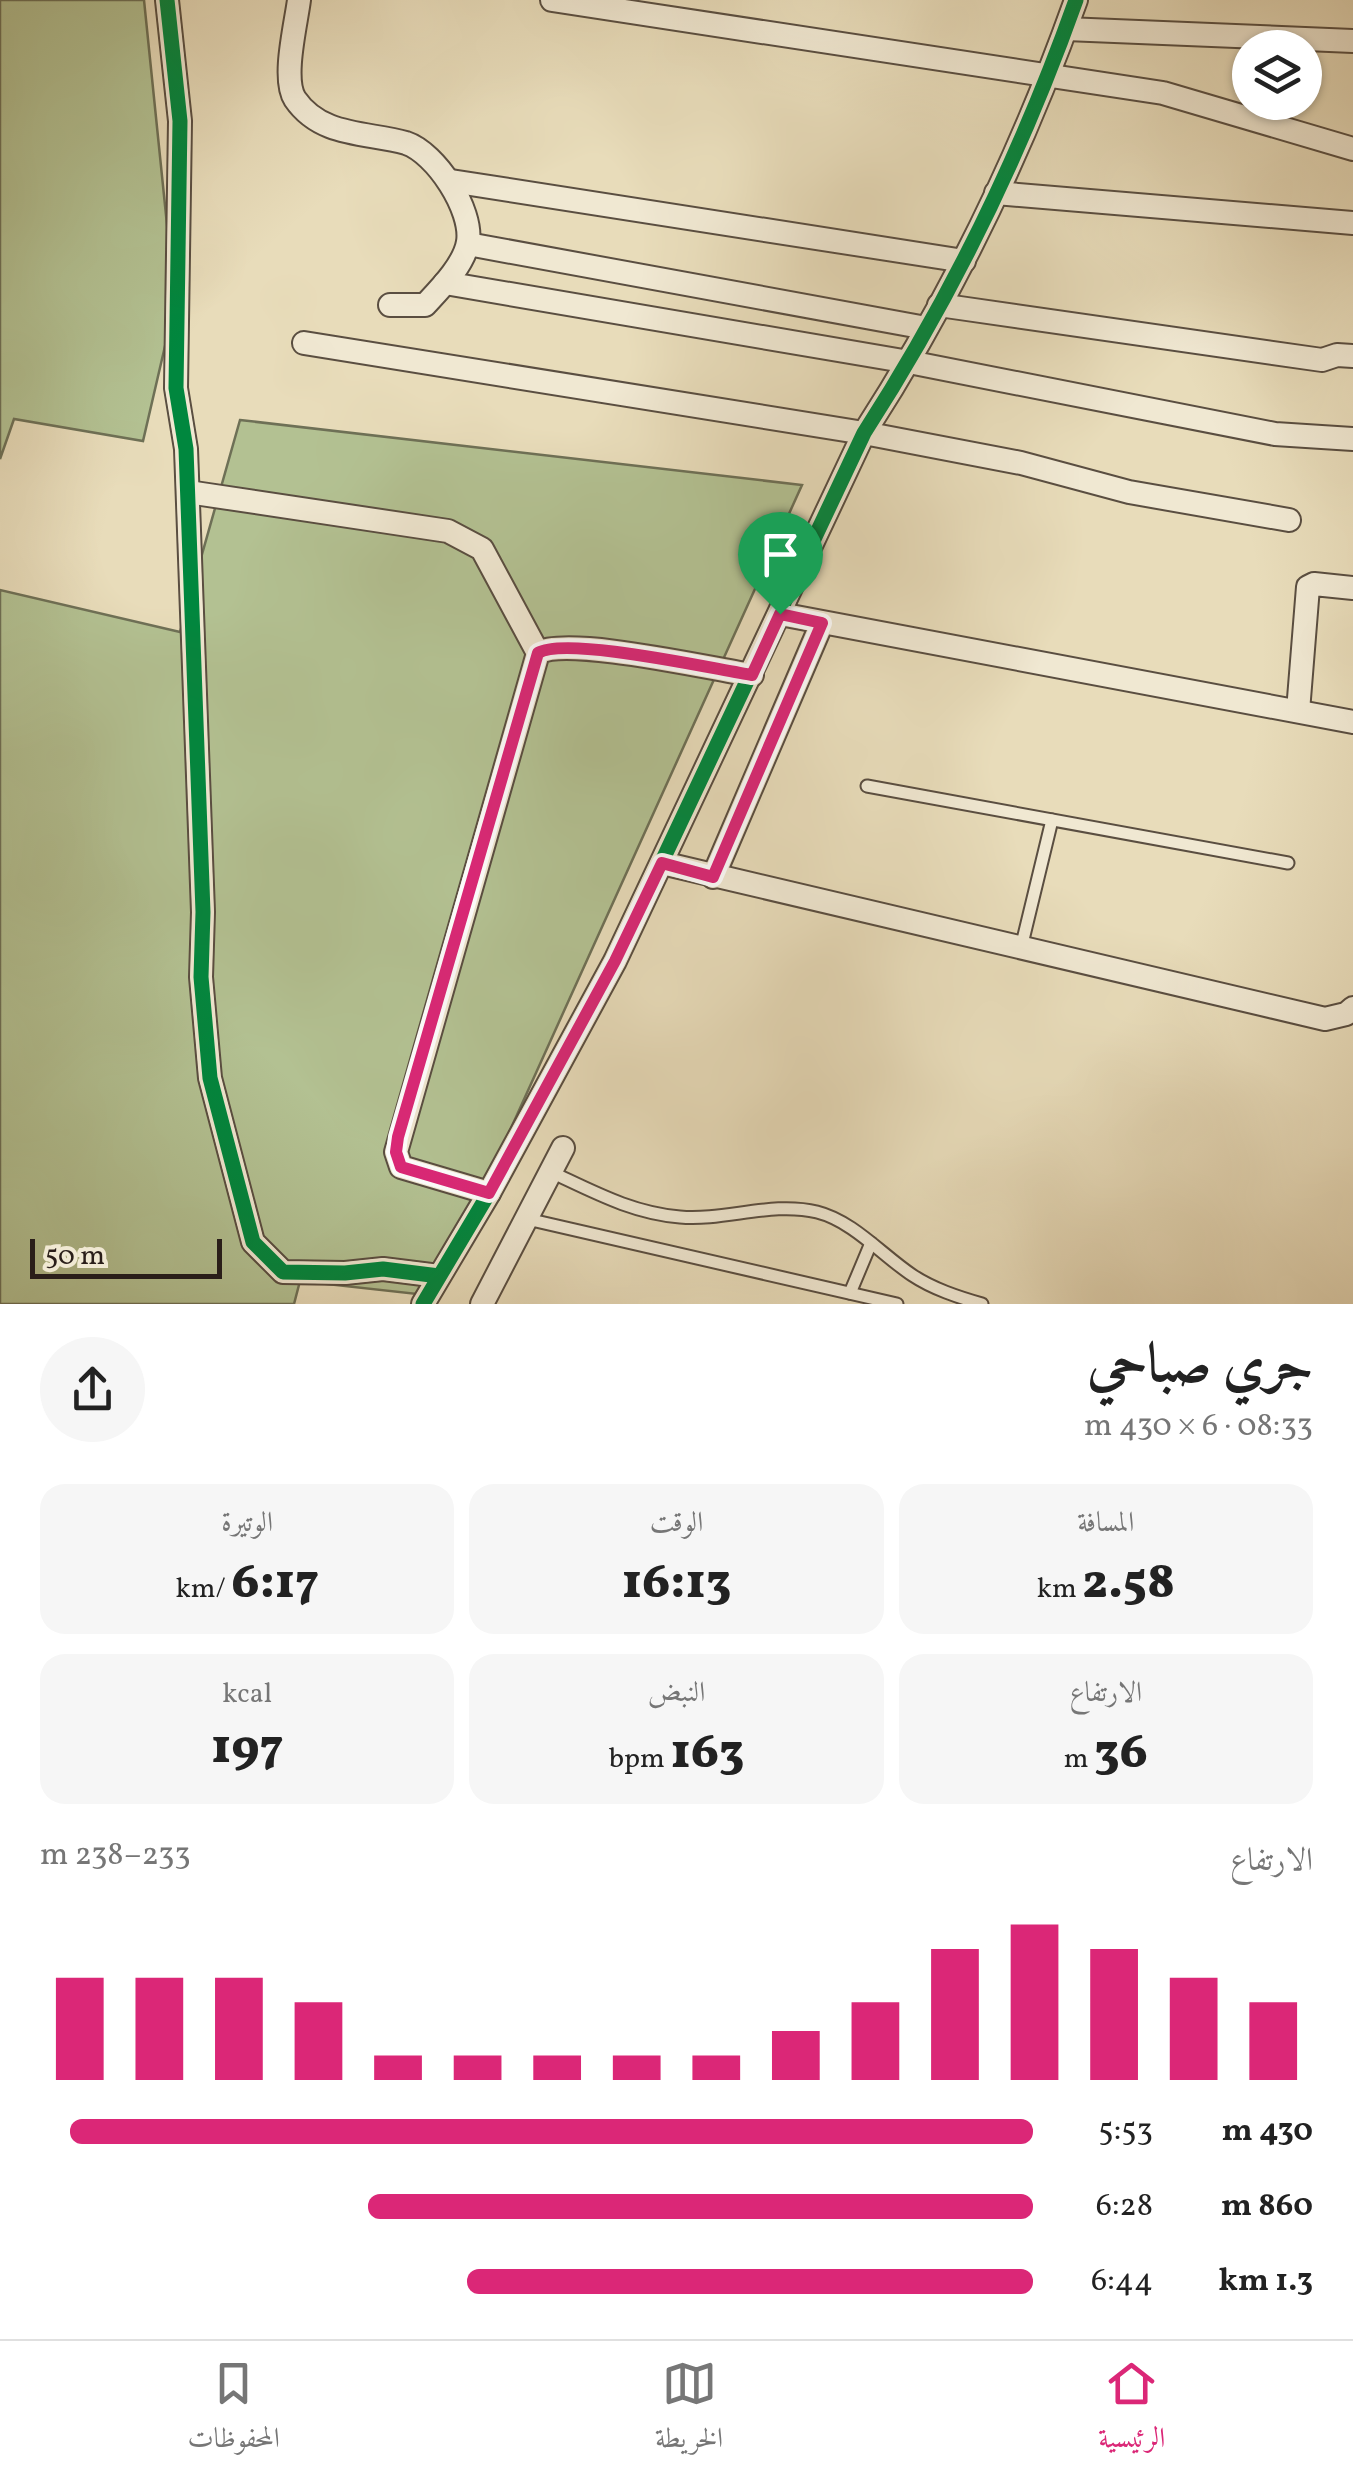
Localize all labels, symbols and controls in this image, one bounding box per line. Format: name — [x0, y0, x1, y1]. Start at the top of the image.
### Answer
map controls — [1232, 30, 1322, 120]
button: layers — [1232, 30, 1322, 120]
pin — [738, 512, 823, 615]
icon: arrive — [753, 527, 808, 582]
scale bar — [30, 1234, 222, 1278]
text: 50 m — [45, 1237, 105, 1276]
text: جري صباحي — [1087, 1329, 1313, 1405]
button: share — [40, 1337, 145, 1442]
text: 08:33 · 6 × 430 m — [1084, 1405, 1313, 1449]
text: الوتيرة — [221, 1504, 273, 1543]
text: الوقت — [650, 1504, 703, 1543]
text: المسافة — [1077, 1504, 1134, 1543]
text: 6:17 — [231, 1549, 319, 1619]
text: 16:13 — [622, 1549, 731, 1619]
text: 2.58 — [1082, 1549, 1175, 1619]
text: /km — [175, 1570, 231, 1609]
text: km — [1037, 1570, 1082, 1609]
text: النبض — [648, 1674, 705, 1713]
text: الارتفاع — [1070, 1674, 1142, 1713]
text: kcal — [222, 1675, 272, 1714]
text: 197 — [211, 1714, 283, 1784]
text: 163 — [670, 1719, 744, 1789]
text: 36 — [1094, 1719, 1148, 1789]
text: bpm — [609, 1740, 670, 1779]
text: m — [1064, 1740, 1094, 1779]
text: 233–238 m — [40, 1834, 191, 1878]
text: الارتفاع — [1230, 1840, 1313, 1884]
text: 5:53 — [1098, 2110, 1153, 2154]
text: 430 m — [1222, 2110, 1313, 2154]
text: 6:28 — [1096, 2185, 1153, 2229]
text: 860 m — [1221, 2185, 1313, 2229]
text: 6:44 — [1091, 2260, 1153, 2304]
text: 1.3 km — [1219, 2260, 1313, 2304]
tab: المحفوظات — [188, 2356, 280, 2465]
tab: الخريطة — [655, 2356, 723, 2465]
tab: الرئيسية — [1098, 2356, 1165, 2465]

